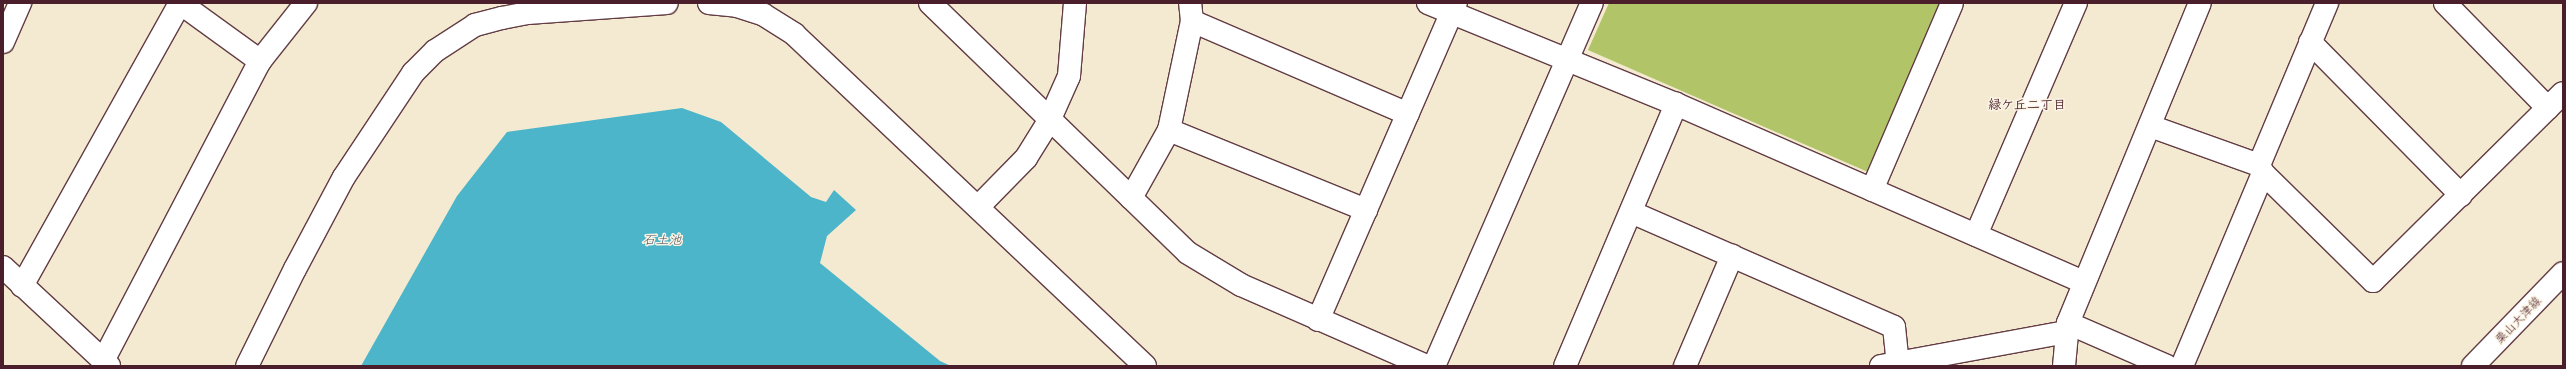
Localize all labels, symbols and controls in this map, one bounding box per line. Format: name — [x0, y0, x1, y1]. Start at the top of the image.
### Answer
district label: 緑ケ丘二丁目 — [1988, 96, 2066, 112]
water label: 石土池 — [643, 231, 681, 247]
street label: 栗山大津線 — [2492, 293, 2544, 347]

